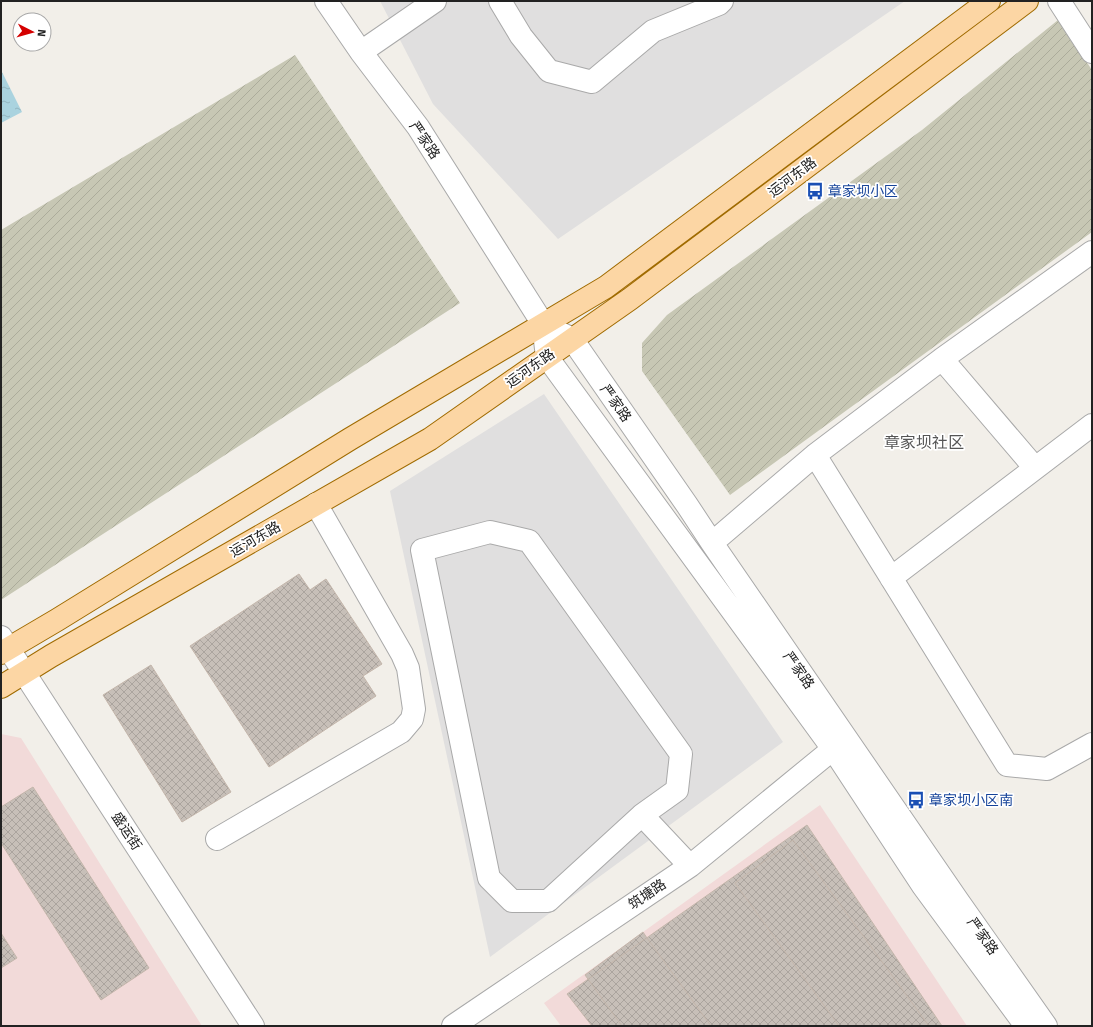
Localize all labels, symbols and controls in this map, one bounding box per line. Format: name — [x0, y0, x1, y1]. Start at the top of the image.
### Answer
north arrow — [12, 12, 52, 52]
text: N — [35, 29, 48, 37]
street label: 严家路 — [406, 118, 443, 162]
street label: 运河东路 — [765, 154, 820, 201]
bus stop icon: 章家坝小区 — [805, 181, 825, 201]
place label: 章家坝小区 — [828, 183, 898, 200]
street label: 运河东路 — [502, 345, 558, 391]
street label: 严家路 — [597, 381, 635, 425]
district label: 章家坝社区 — [884, 433, 964, 452]
street label: 运河东路 — [227, 518, 284, 561]
street label: 严家路 — [780, 648, 818, 692]
bus stop icon: 章家坝小区南 — [906, 790, 926, 810]
place label: 章家坝小区南 — [929, 792, 1013, 809]
street label: 盛运街 — [108, 809, 145, 854]
street label: 筑塘路 — [625, 876, 669, 913]
street label: 严家路 — [964, 914, 1002, 958]

